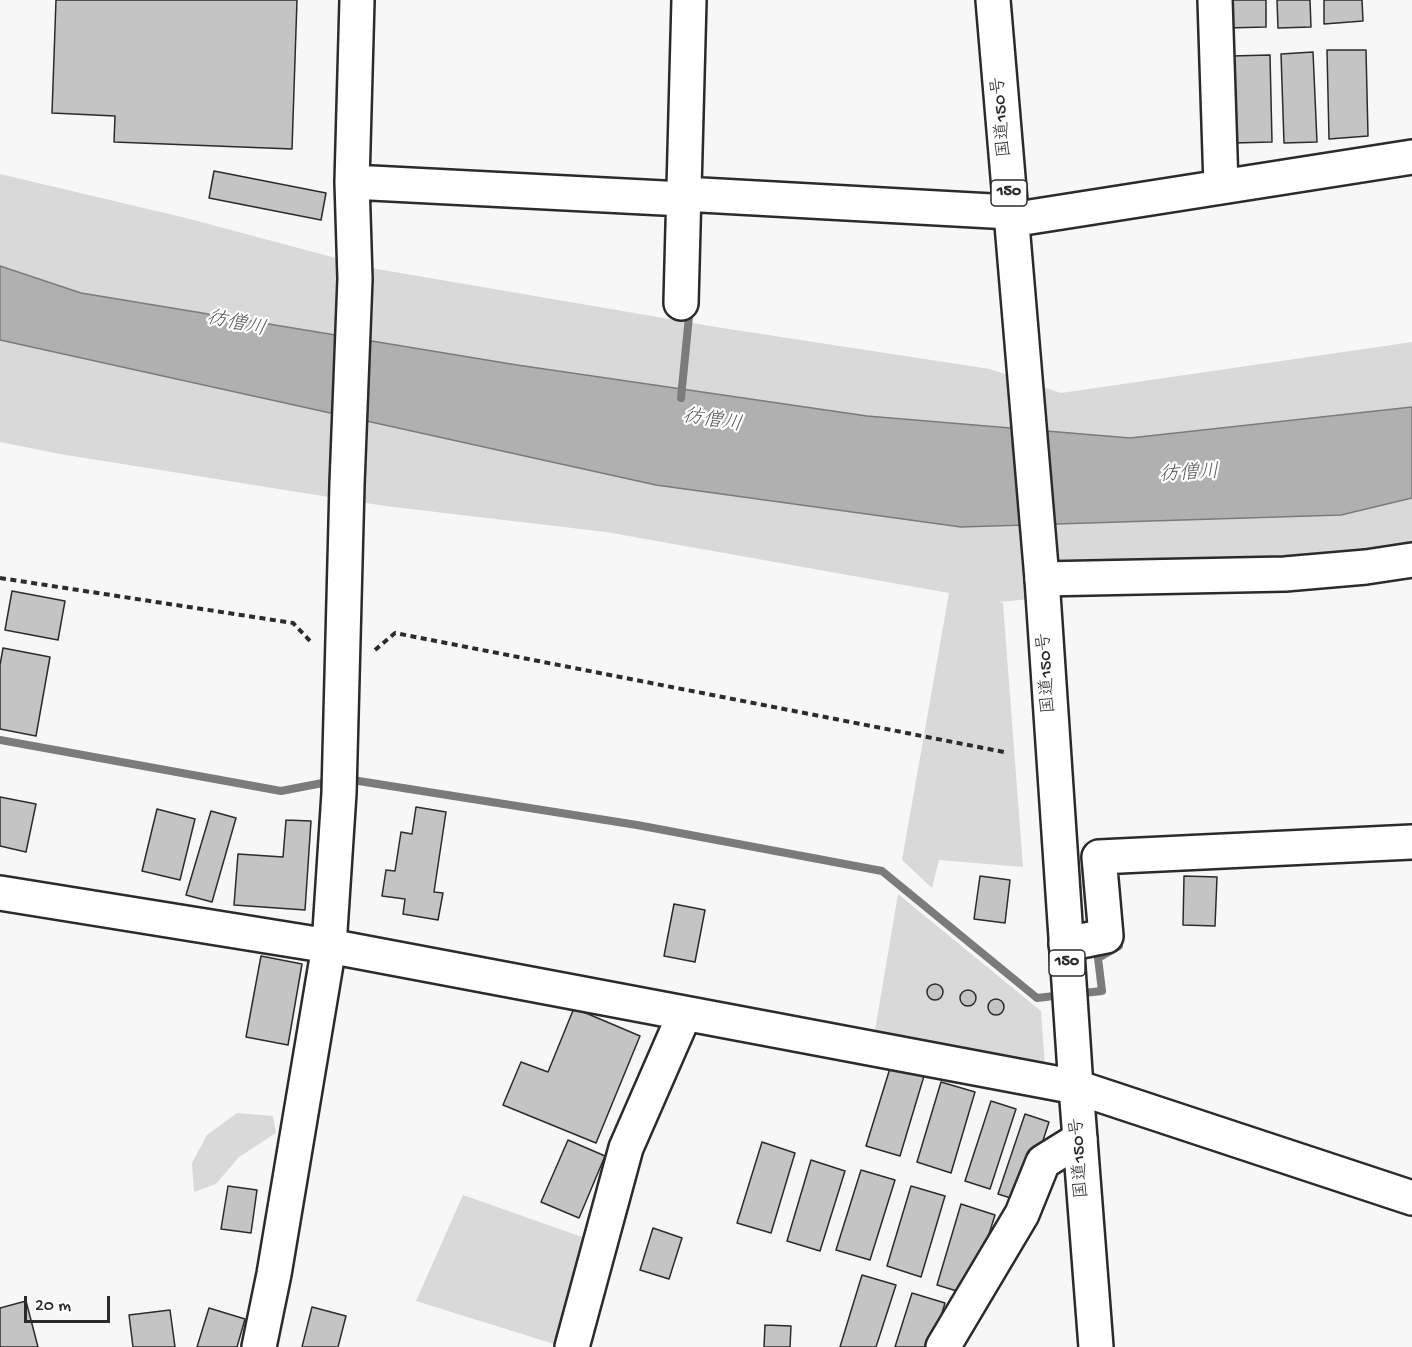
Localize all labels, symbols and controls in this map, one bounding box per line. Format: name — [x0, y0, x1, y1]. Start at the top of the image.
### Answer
street label: 国道150号 — [989, 76, 1017, 158]
road number: 150 — [991, 180, 1027, 206]
water label: 彷僧川 — [204, 307, 268, 343]
water label: 彷僧川 — [680, 405, 744, 439]
water label: 彷僧川 — [1158, 461, 1220, 489]
street label: 国道150号 — [1034, 632, 1062, 714]
road number: 150 — [1049, 950, 1085, 976]
street label: 国道150号 — [1067, 1117, 1095, 1199]
scale bar — [27, 1284, 112, 1322]
text: 20 m — [35, 1296, 71, 1317]

